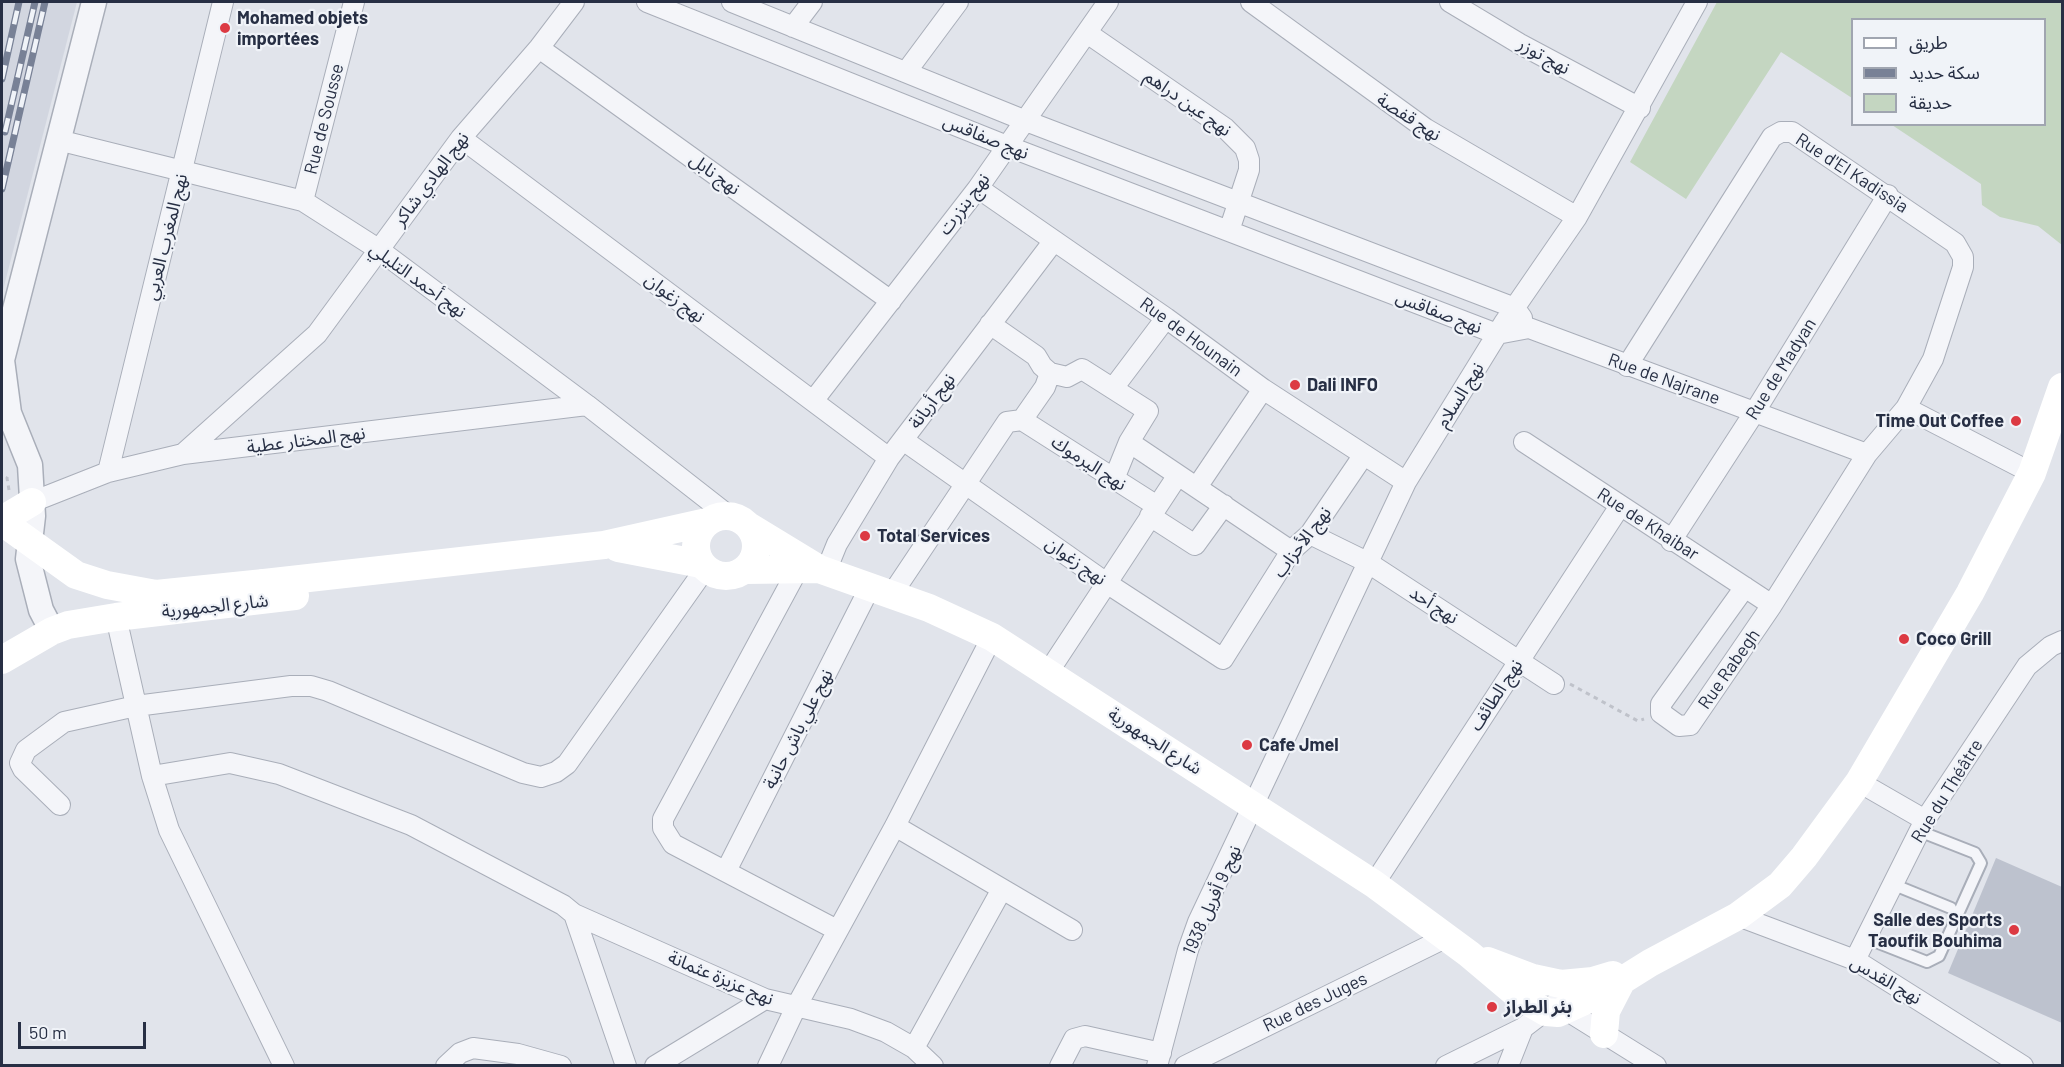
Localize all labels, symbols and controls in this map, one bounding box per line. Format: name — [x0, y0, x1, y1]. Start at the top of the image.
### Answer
place label: Mohamed objets importées — [237, 7, 368, 50]
legend — [1851, 18, 2046, 126]
marker: Mohamed objets importées — [218, 21, 232, 35]
text: طريق — [1909, 31, 1948, 53]
street label: نهج توزر — [1514, 33, 1574, 79]
street label: Rue de Sousse — [300, 61, 348, 177]
text: سكة حديد — [1909, 61, 1980, 83]
street label: نهج عين دراهم — [1140, 65, 1236, 141]
street label: نهج قفصة — [1373, 88, 1445, 146]
text: حديقة — [1909, 91, 1952, 113]
street label: نهج صفاقس — [940, 110, 1032, 164]
street label: نهج الهادي شاكر — [389, 128, 473, 230]
street label: Rue d'El Kadissia — [1792, 129, 1912, 217]
street label: نهج نابل — [685, 148, 745, 200]
street label: نهج بنزرت — [934, 169, 994, 239]
street label: نهج المغرب العربي — [140, 172, 192, 302]
street label: نهج أحمد التليلي — [365, 238, 471, 322]
street label: نهج زغوان — [641, 268, 709, 328]
street label: نهج صفاقس — [1393, 286, 1485, 338]
street label: Rue de Hounain — [1136, 293, 1246, 381]
street label: Rue de Madyan — [1741, 314, 1821, 424]
street label: Rue de Najrane — [1605, 349, 1723, 409]
street label: نهج السلام — [1431, 358, 1489, 432]
street label: نهج أريانة — [904, 369, 960, 433]
place label: Dali INFO — [1307, 374, 1378, 396]
marker: Dali INFO — [1288, 378, 1302, 392]
place label: Time Out Coffee — [1875, 410, 2004, 432]
marker: Time Out Coffee — [2009, 414, 2023, 428]
street label: نهج المختار عطية — [245, 422, 367, 458]
street label: نهج اليرموك — [1047, 431, 1131, 495]
street label: Rue de Khaibar — [1593, 483, 1703, 565]
street label: نهج الأحزاب — [1268, 502, 1336, 582]
place label: Total Services — [877, 525, 990, 547]
marker: Total Services — [858, 529, 872, 543]
street label: نهج زغوان — [1041, 532, 1111, 590]
street label: نهج أحد — [1406, 581, 1462, 629]
street label: شارع الجمهورية — [160, 590, 270, 622]
street label: Rue Rabegh — [1694, 625, 1764, 713]
place label: Coco Grill — [1916, 628, 1991, 650]
marker: Coco Grill — [1897, 632, 1911, 646]
street label: نهج الطائف — [1465, 655, 1527, 735]
street label: نهج علي باش حانبة — [759, 665, 837, 793]
street label: شارع الجمهورية — [1104, 703, 1206, 779]
place label: Cafe Jmel — [1259, 734, 1339, 756]
street label: Rue du Théâtre — [1907, 735, 1987, 847]
marker: Cafe Jmel — [1240, 738, 1254, 752]
street label: نهج 9 أفريل 1938 — [1178, 842, 1246, 958]
place label: Salle des Sports Taoufik Bouhima — [1868, 909, 2002, 952]
marker: Salle des Sports Taoufik Bouhima — [2007, 923, 2021, 937]
street label: نهج عزيزة عثمانة — [665, 946, 777, 1010]
street label: نهج القدس — [1847, 951, 1925, 1009]
street label: Rue des Juges — [1259, 967, 1371, 1037]
place label: بئر الطراز — [1504, 996, 1572, 1018]
marker: بئر الطراز — [1485, 1000, 1499, 1014]
scale bar — [21, 1010, 148, 1048]
text: 50 m — [29, 1021, 67, 1043]

